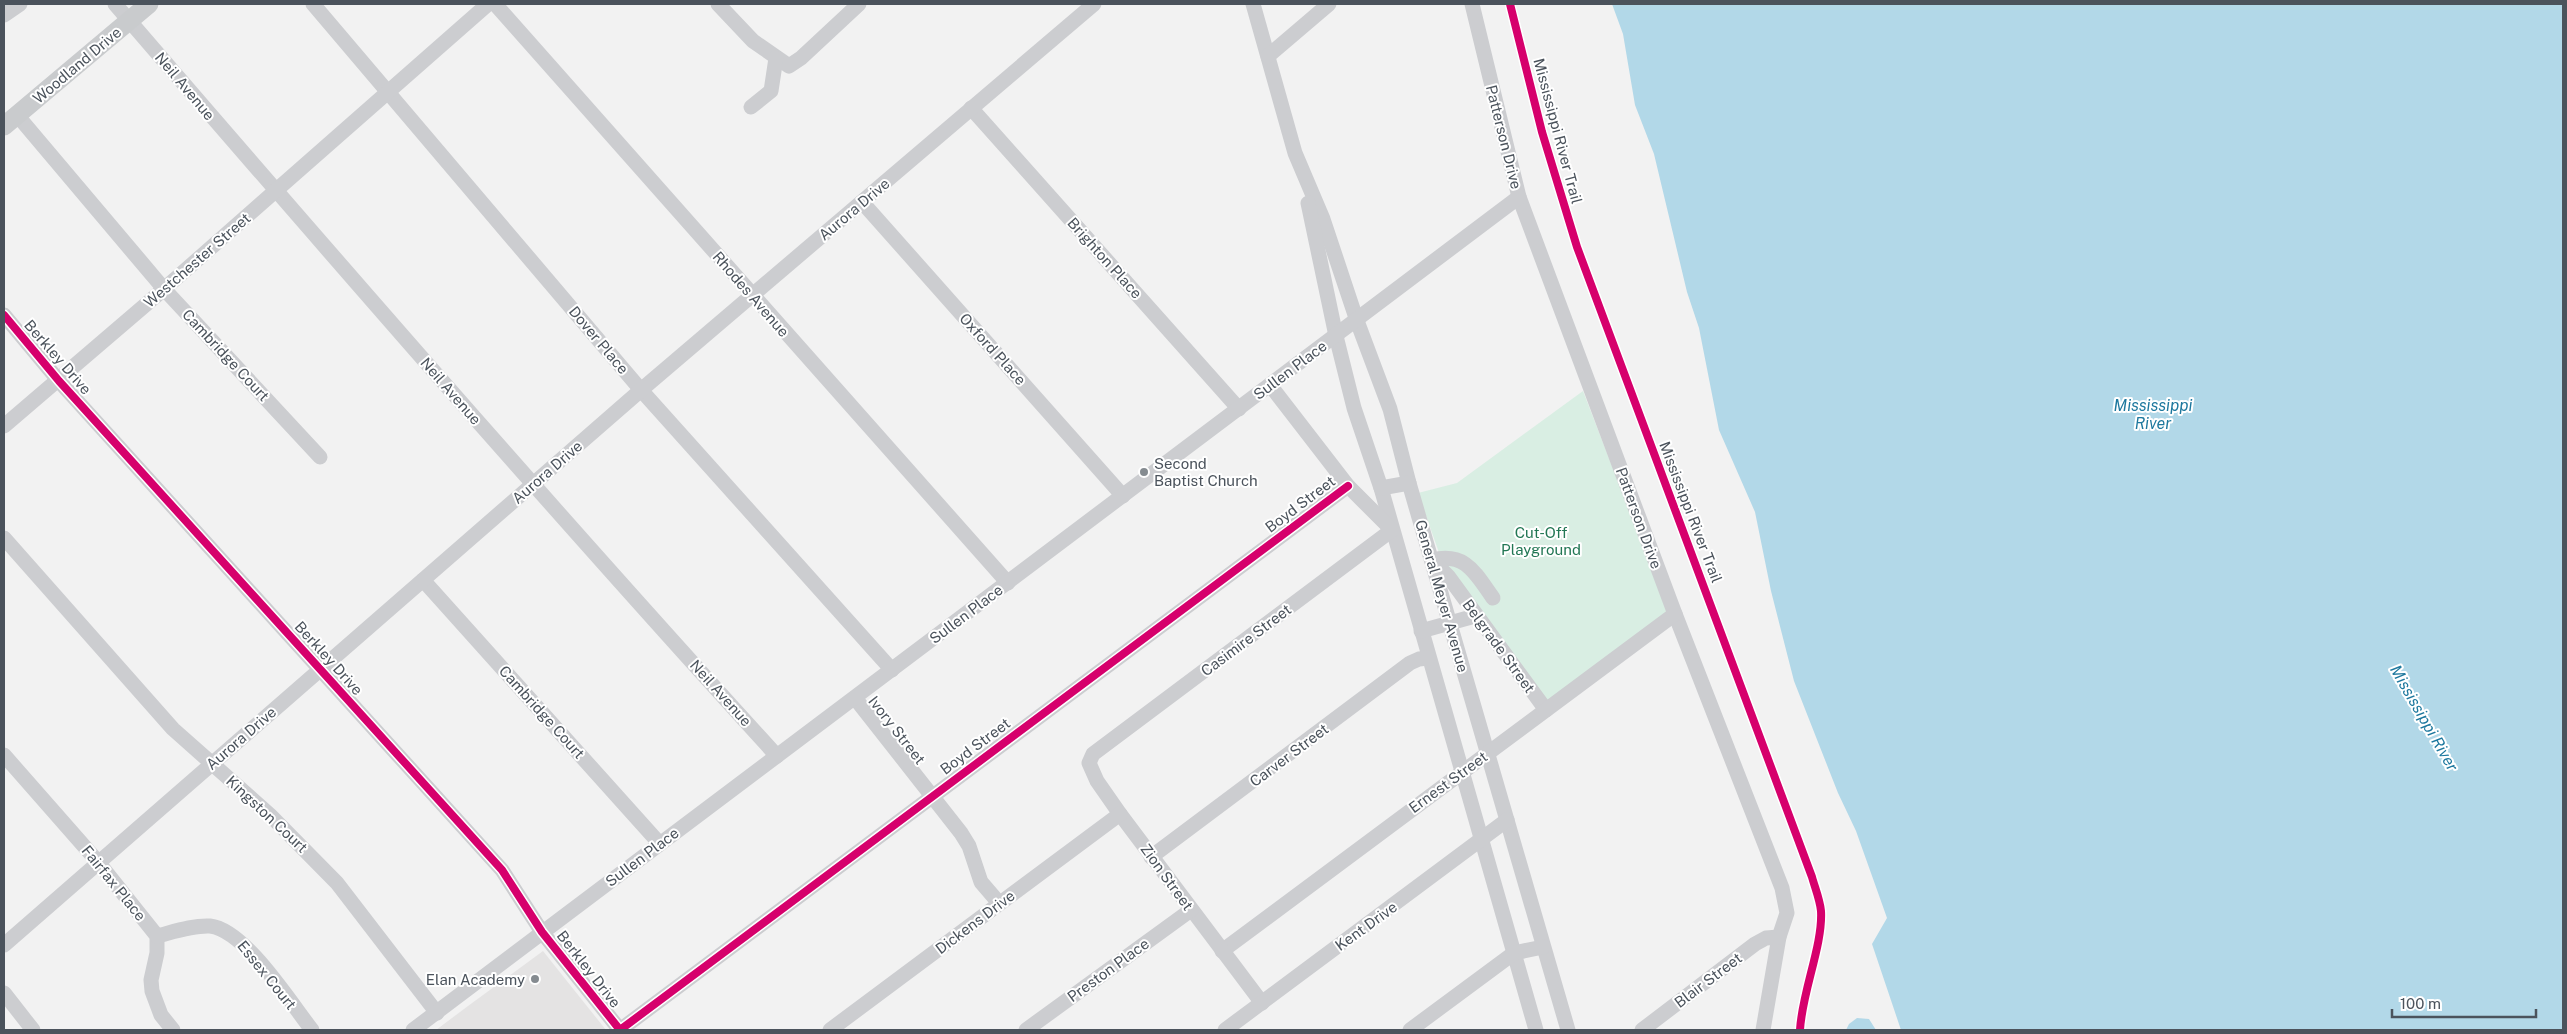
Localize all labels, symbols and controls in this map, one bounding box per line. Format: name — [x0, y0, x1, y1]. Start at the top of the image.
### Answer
street label: Woodland Drive — [30, 23, 124, 107]
street label: Neil Avenue — [152, 49, 218, 123]
street label: Mississippi River Trail — [1530, 56, 1586, 206]
street label: Patterson Drive — [1483, 83, 1525, 191]
street label: Aurora Drive — [815, 175, 893, 243]
street label: Westchester Street — [140, 209, 254, 311]
street label: Brighton Place — [1064, 214, 1146, 302]
street label: Rhodes Avenue — [709, 248, 793, 340]
street label: Dover Place — [566, 303, 632, 377]
street label: Cambridge Court — [179, 306, 273, 404]
street label: Oxford Place — [956, 310, 1030, 388]
street label: Berkley Drive — [21, 316, 95, 398]
street label: Sullen Place — [1250, 337, 1330, 403]
street label: Neil Avenue — [417, 354, 485, 428]
water label: Mississippi River — [2114, 396, 2193, 433]
street label: Aurora Drive — [509, 437, 585, 507]
street label: Mississippi River Trail — [1656, 439, 1726, 585]
place label: Second Baptist Church — [1154, 455, 1258, 489]
street label: Patterson Drive — [1613, 465, 1665, 571]
marker: Second Baptist Church — [1138, 466, 1150, 478]
street label: Boyd Street — [1262, 472, 1338, 536]
street label: General Meyer Avenue — [1412, 518, 1472, 674]
park label: Cut-Off Playground — [1501, 524, 1581, 558]
street label: Sullen Place — [926, 581, 1006, 647]
street label: Belgrade Street — [1459, 596, 1539, 696]
street label: Casimire Street — [1198, 601, 1294, 679]
street label: Berkley Drive — [292, 618, 366, 698]
street label: Neil Avenue — [687, 656, 755, 730]
street label: Cambridge Court — [496, 662, 588, 762]
water label: Mississippi River — [2386, 662, 2463, 775]
street label: Ivory Street — [865, 693, 929, 768]
street label: Aurora Drive — [203, 703, 279, 773]
street label: Boyd Street — [937, 714, 1013, 778]
street label: Carver Street — [1246, 720, 1332, 790]
street label: Ernest Street — [1405, 748, 1491, 816]
street label: Kingston Court — [223, 772, 311, 856]
street label: Sullen Place — [602, 824, 682, 890]
street label: Zion Street — [1137, 841, 1197, 914]
street label: Fairfax Place — [78, 842, 150, 924]
street label: Dickens Drive — [932, 887, 1018, 957]
street label: Kent Drive — [1332, 898, 1400, 954]
street label: Berkley Drive — [554, 927, 624, 1011]
street label: Preston Place — [1064, 935, 1152, 1005]
street label: Essex Court — [234, 937, 300, 1013]
street label: Blair Street — [1671, 949, 1745, 1011]
place label: Elan Academy — [426, 971, 525, 988]
marker: Elan Academy — [529, 973, 541, 985]
scale bar — [2392, 986, 2536, 1018]
text: 100 m — [2400, 995, 2441, 1012]

